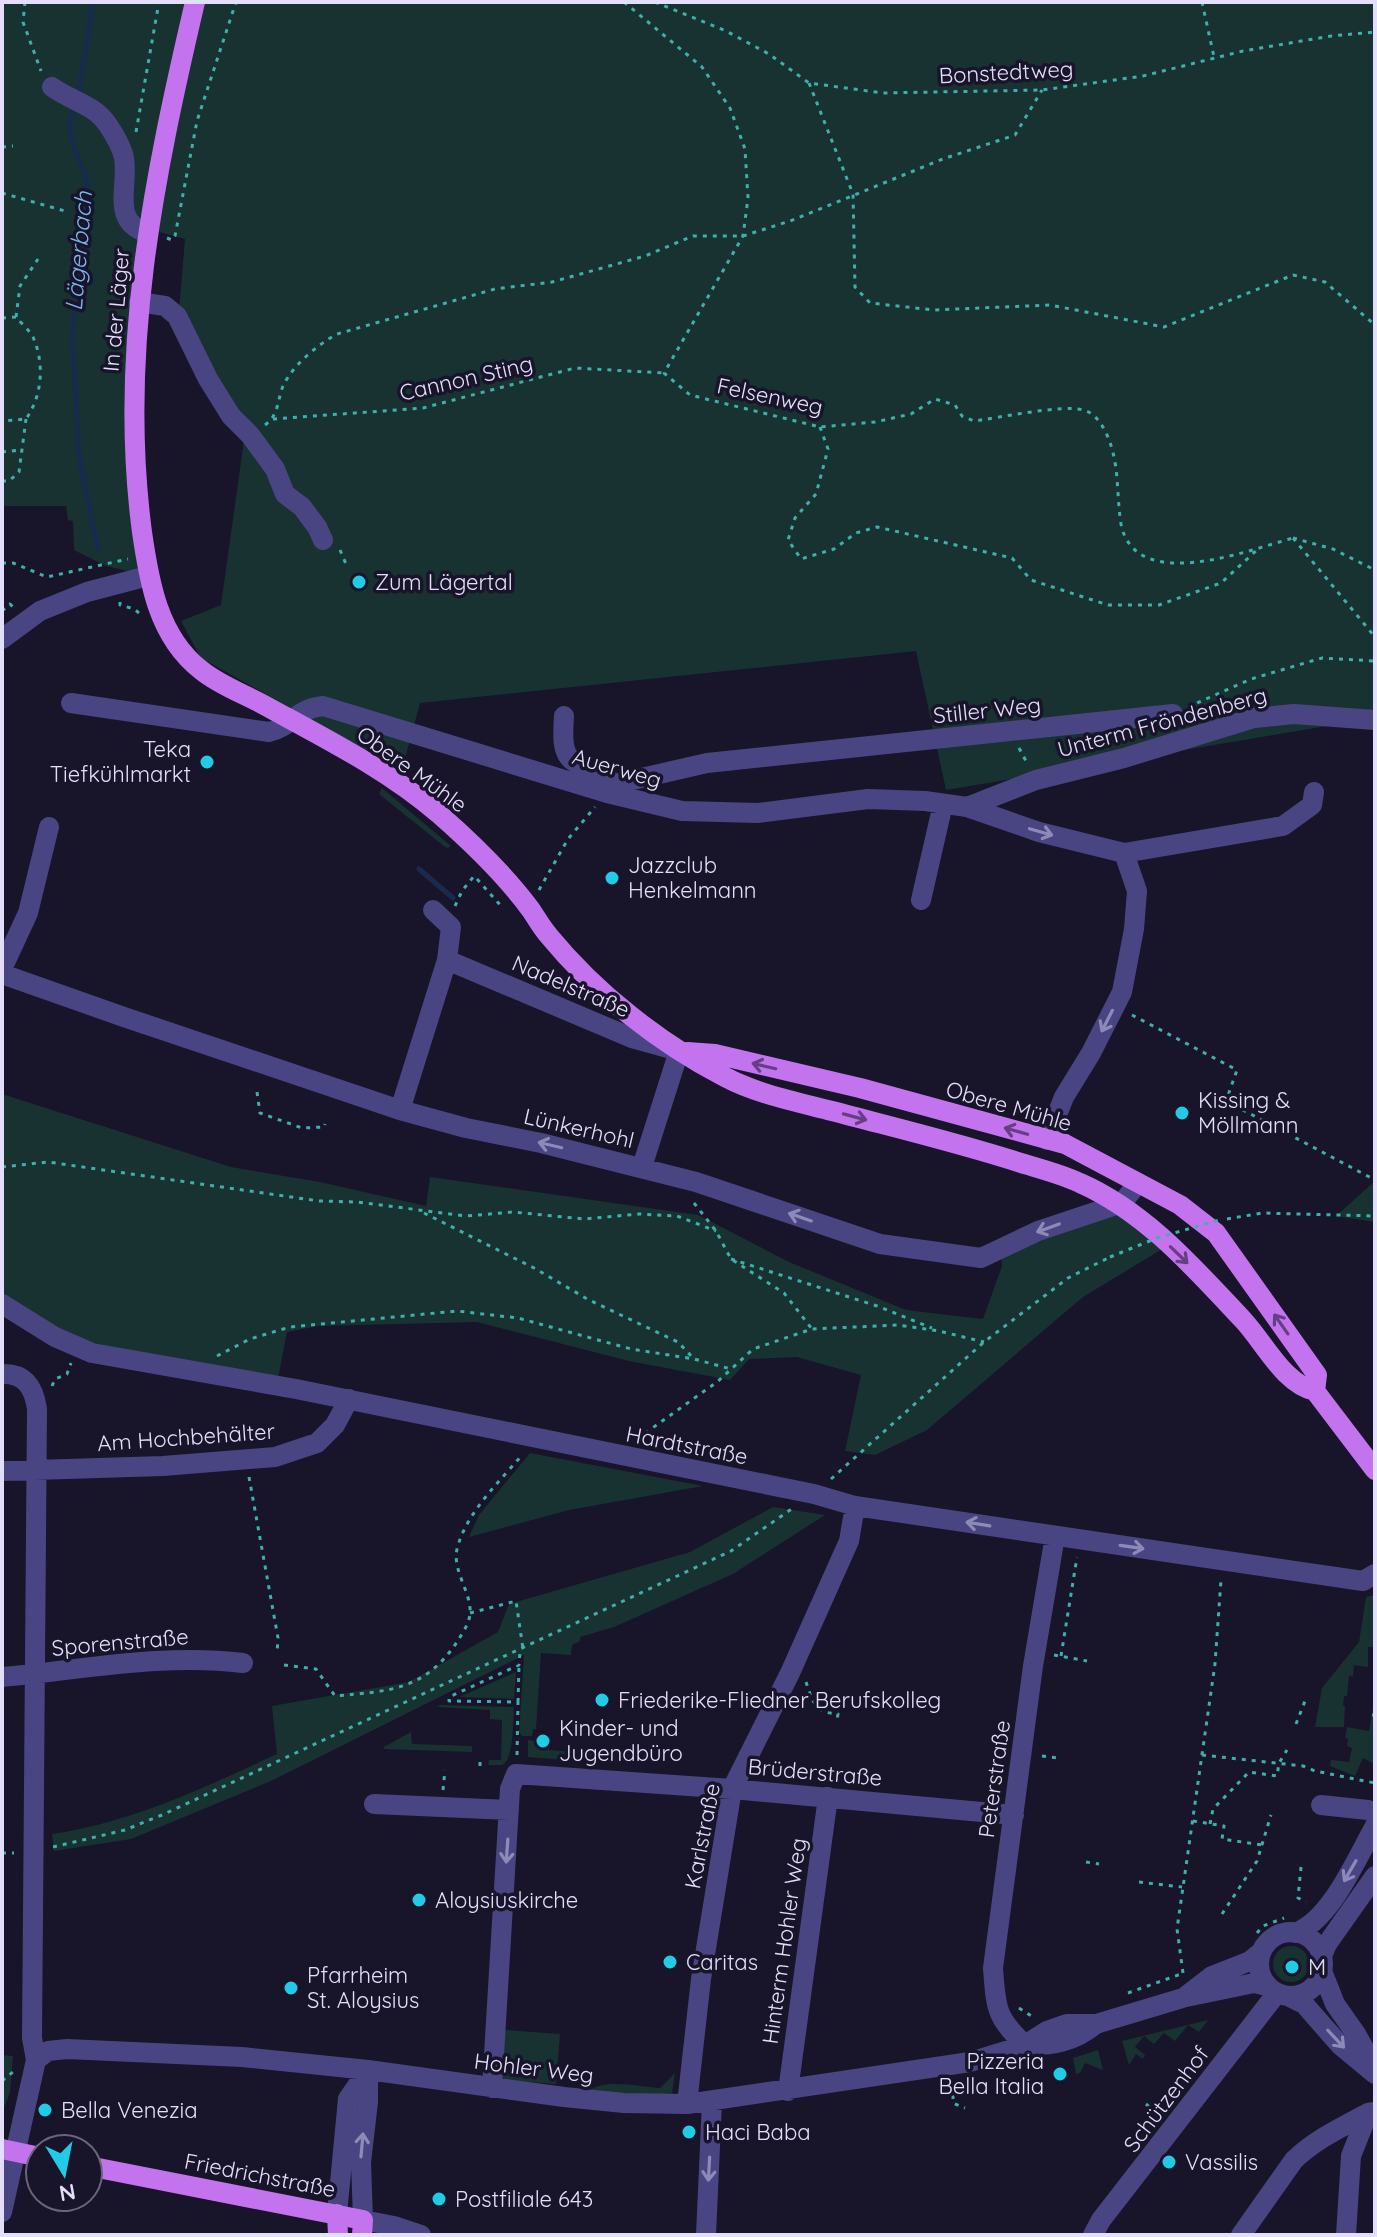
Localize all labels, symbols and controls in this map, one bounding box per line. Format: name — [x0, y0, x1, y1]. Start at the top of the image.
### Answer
street label: Bonstedtweg — [938, 54, 1074, 90]
water label: Lägerbach — [58, 190, 98, 312]
street label: In der Läger — [97, 247, 135, 373]
street label: Cannon Sting — [397, 349, 535, 407]
street label: Felsenweg — [714, 371, 826, 421]
place label: Zum Lägertal — [375, 568, 513, 596]
marker: Zum Lägertal — [350, 573, 368, 591]
street label: Unterm Fröndenberg — [1054, 681, 1270, 763]
street label: Stiller Weg — [932, 690, 1042, 730]
street label: Obere Mühle — [351, 720, 473, 818]
place label: Teka Tiefkühlmarkt — [50, 735, 191, 788]
street label: Auerweg — [569, 742, 665, 794]
marker: Teka Tiefkühlmarkt — [198, 753, 216, 771]
one-way arrow — [1028, 825, 1054, 840]
place label: Jazzclub Henkelmann — [628, 851, 757, 904]
marker: Jazzclub Henkelmann — [603, 869, 621, 887]
street label: Nadelstraße — [508, 949, 634, 1023]
one-way arrow — [1099, 1008, 1115, 1032]
one-way arrow — [751, 1058, 777, 1073]
street label: Obere Mühle — [943, 1075, 1075, 1137]
place label: Kissing & Möllmann — [1198, 1086, 1298, 1139]
street label: Lünkerhohl — [521, 1102, 637, 1154]
marker: Kissing & Möllmann — [1173, 1104, 1191, 1122]
one-way arrow — [842, 1111, 868, 1126]
one-way arrow — [1003, 1123, 1029, 1138]
one-way arrow — [538, 1137, 563, 1152]
one-way arrow — [787, 1208, 812, 1223]
one-way arrow — [1036, 1222, 1061, 1236]
one-way arrow — [1169, 1246, 1189, 1265]
one-way arrow — [1273, 1314, 1289, 1336]
street label: Am Hochbehälter — [96, 1417, 276, 1457]
street label: Hardtstraße — [624, 1419, 750, 1471]
one-way arrow — [965, 1516, 991, 1531]
one-way arrow — [1119, 1540, 1144, 1555]
street label: Sporenstraße — [50, 1622, 190, 1662]
place label: Friederike-Fliedner Berufskolleg — [618, 1686, 941, 1714]
marker: Friederike-Fliedner Berufskolleg — [593, 1691, 611, 1709]
place label: Kinder- und Jugendbüro — [559, 1714, 683, 1767]
street label: Peterstraße — [972, 1718, 1016, 1840]
marker: Kinder- und Jugendbüro — [534, 1732, 552, 1750]
street label: Brüderstraße — [747, 1752, 883, 1792]
street label: Karlstraße — [678, 1781, 726, 1891]
street label: Hinterm Hohler Weg — [756, 1836, 812, 2046]
one-way arrow — [499, 1837, 514, 1864]
one-way arrow — [1342, 1859, 1358, 1882]
place label: Aloysiuskirche — [435, 1886, 578, 1914]
marker: Aloysiuskirche — [410, 1891, 428, 1909]
place label: Caritas — [686, 1948, 758, 1976]
marker: Caritas — [661, 1953, 679, 1971]
place label: M — [1308, 1953, 1326, 1981]
marker: M — [1283, 1958, 1301, 1976]
place label: Pfarrheim St. Aloysius — [307, 1961, 419, 2014]
marker: Pfarrheim St. Aloysius — [282, 1979, 300, 1997]
one-way arrow — [1327, 2029, 1345, 2049]
street label: Schützenhof — [1117, 2040, 1215, 2158]
street label: Hohler Weg — [473, 2047, 595, 2089]
place label: Pizzeria Bella Italia — [938, 2047, 1044, 2100]
marker: Pizzeria Bella Italia — [1051, 2065, 1069, 2083]
place label: Bella Venezia — [61, 2096, 197, 2124]
marker: Bella Venezia — [36, 2101, 54, 2119]
place label: Haci Baba — [705, 2118, 811, 2146]
marker: Haci Baba — [680, 2123, 698, 2141]
one-way arrow — [355, 2132, 370, 2159]
north arrow — [24, 2133, 104, 2213]
street label: Friedrichstraße — [182, 2147, 338, 2203]
place label: Vassilis — [1185, 2148, 1258, 2176]
marker: Vassilis — [1160, 2153, 1178, 2171]
one-way arrow — [702, 2155, 717, 2181]
text: N — [57, 2178, 78, 2208]
place label: Postfiliale 643 — [455, 2185, 593, 2213]
marker: Postfiliale 643 — [430, 2190, 448, 2208]

